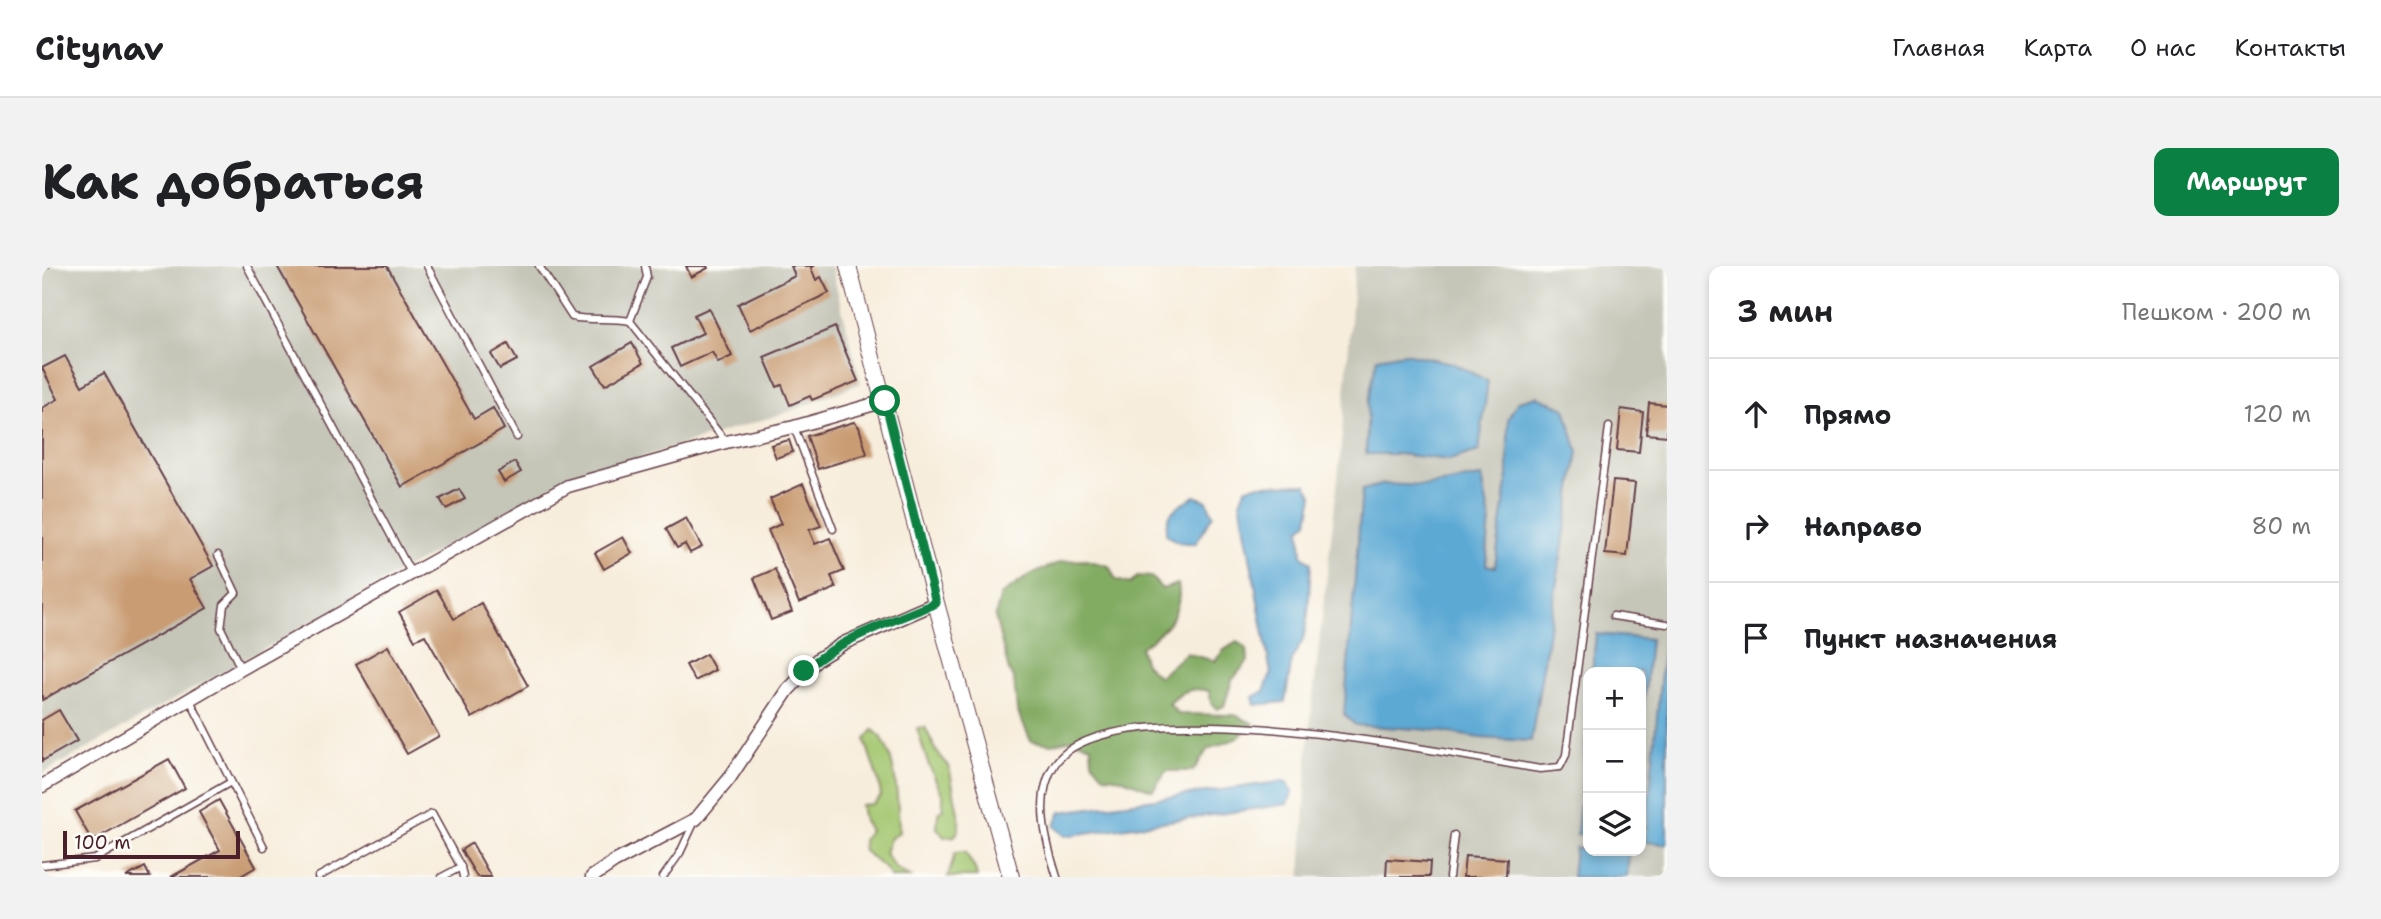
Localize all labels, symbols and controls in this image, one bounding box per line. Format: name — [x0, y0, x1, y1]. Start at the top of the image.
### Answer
text: Citynav — [35, 26, 164, 71]
text: Главная — [1892, 32, 1985, 64]
text: Карта — [2023, 32, 2092, 64]
text: О нас — [2130, 32, 2196, 64]
text: Контакты — [2234, 32, 2346, 64]
button: Маршрут — [2154, 148, 2339, 216]
text: Как добраться — [42, 149, 424, 215]
text: 3 мин — [1737, 291, 1833, 332]
text: Пешком · 200 m — [2122, 297, 2311, 327]
route start — [869, 385, 900, 416]
icon: ahead — [1737, 395, 1775, 433]
text: Прямо — [1804, 397, 1892, 432]
text: 120 m — [2243, 399, 2311, 429]
icon: right — [1737, 507, 1775, 545]
text: Направо — [1804, 509, 1922, 544]
text: 80 m — [2252, 511, 2311, 541]
icon: arrive — [1737, 619, 1775, 657]
text: Пункт назначения — [1804, 621, 2057, 656]
route end — [788, 655, 819, 686]
map controls — [1583, 667, 1646, 856]
button: + — [1583, 667, 1646, 730]
button: − — [1583, 730, 1646, 793]
button: layers — [1583, 793, 1646, 856]
scale bar — [63, 828, 240, 860]
text: 100 m — [74, 830, 131, 855]

